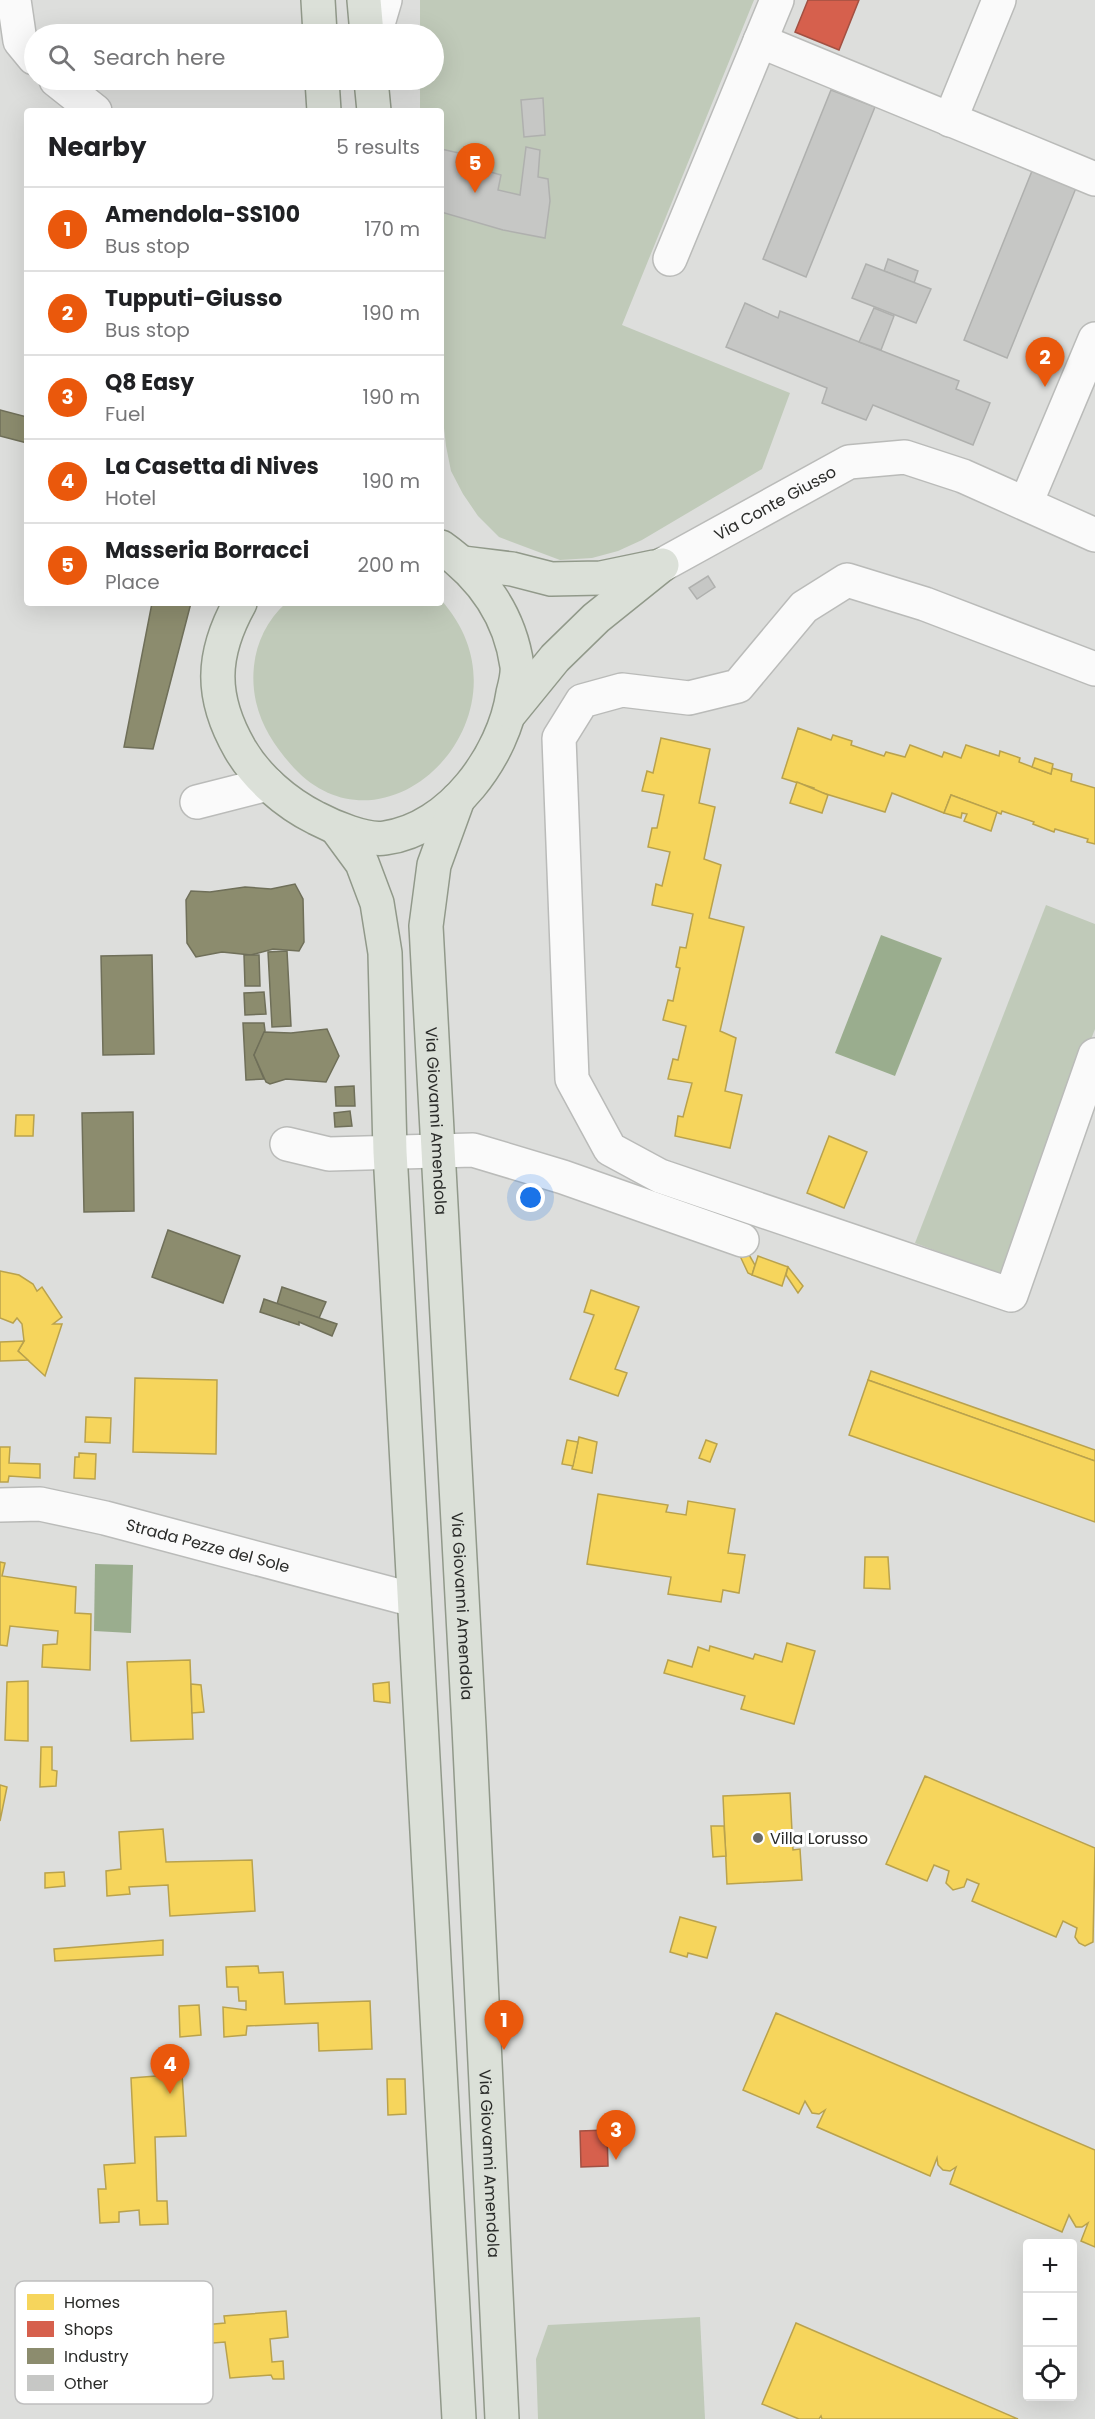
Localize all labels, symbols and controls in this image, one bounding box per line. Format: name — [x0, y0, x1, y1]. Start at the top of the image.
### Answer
search box — [24, 24, 444, 90]
icon: search — [45, 41, 78, 74]
text: Search here — [93, 42, 226, 73]
text: Nearby — [48, 129, 146, 165]
text: 5 results — [336, 133, 420, 161]
pin: 5 — [456, 144, 494, 193]
text: Amendola-SS100 — [105, 199, 300, 230]
text: 1 — [64, 215, 71, 243]
text: 170 m — [364, 215, 420, 243]
text: Bus stop — [105, 232, 190, 260]
text: Tupputi-Giusso — [105, 283, 282, 314]
text: 2 — [62, 299, 73, 327]
text: 190 m — [363, 299, 420, 327]
text: Bus stop — [105, 316, 190, 344]
pin: 2 — [1026, 338, 1064, 387]
text: Q8 Easy — [105, 367, 194, 398]
text: 3 — [61, 383, 74, 411]
text: 190 m — [363, 383, 420, 411]
text: Fuel — [105, 400, 145, 428]
text: La Casetta di Nives — [105, 451, 319, 482]
street label: Via Conte Giusso — [710, 460, 840, 546]
text: 4 — [61, 467, 74, 495]
text: 190 m — [363, 467, 420, 495]
text: Hotel — [105, 484, 156, 512]
text: Masseria Borracci — [105, 535, 309, 566]
text: 5 — [61, 551, 74, 579]
text: 200 m — [357, 551, 420, 579]
text: Place — [105, 568, 160, 596]
street label: Via Giovanni Amendola — [420, 1026, 453, 1216]
your location — [516, 1183, 545, 1212]
street label: Via Giovanni Amendola — [446, 1512, 479, 1701]
street label: Strada Pezze del Sole — [124, 1513, 292, 1578]
place label: Villa Lorusso — [770, 1827, 868, 1850]
marker: Villa Lorusso — [751, 1831, 765, 1845]
pin: 1 — [484, 2000, 524, 2050]
pin: 4 — [150, 2044, 190, 2094]
street label: Via Giovanni Amendola — [474, 2069, 506, 2258]
pin: 3 — [596, 2110, 636, 2160]
map controls — [1023, 2239, 1077, 2401]
button: + — [1023, 2239, 1077, 2293]
legend — [15, 2281, 213, 2404]
text: Homes — [64, 2291, 120, 2314]
button: − — [1023, 2293, 1077, 2347]
text: Shops — [64, 2318, 113, 2341]
text: Industry — [64, 2345, 128, 2368]
button: locate — [1023, 2347, 1077, 2401]
text: Other — [64, 2372, 109, 2395]

